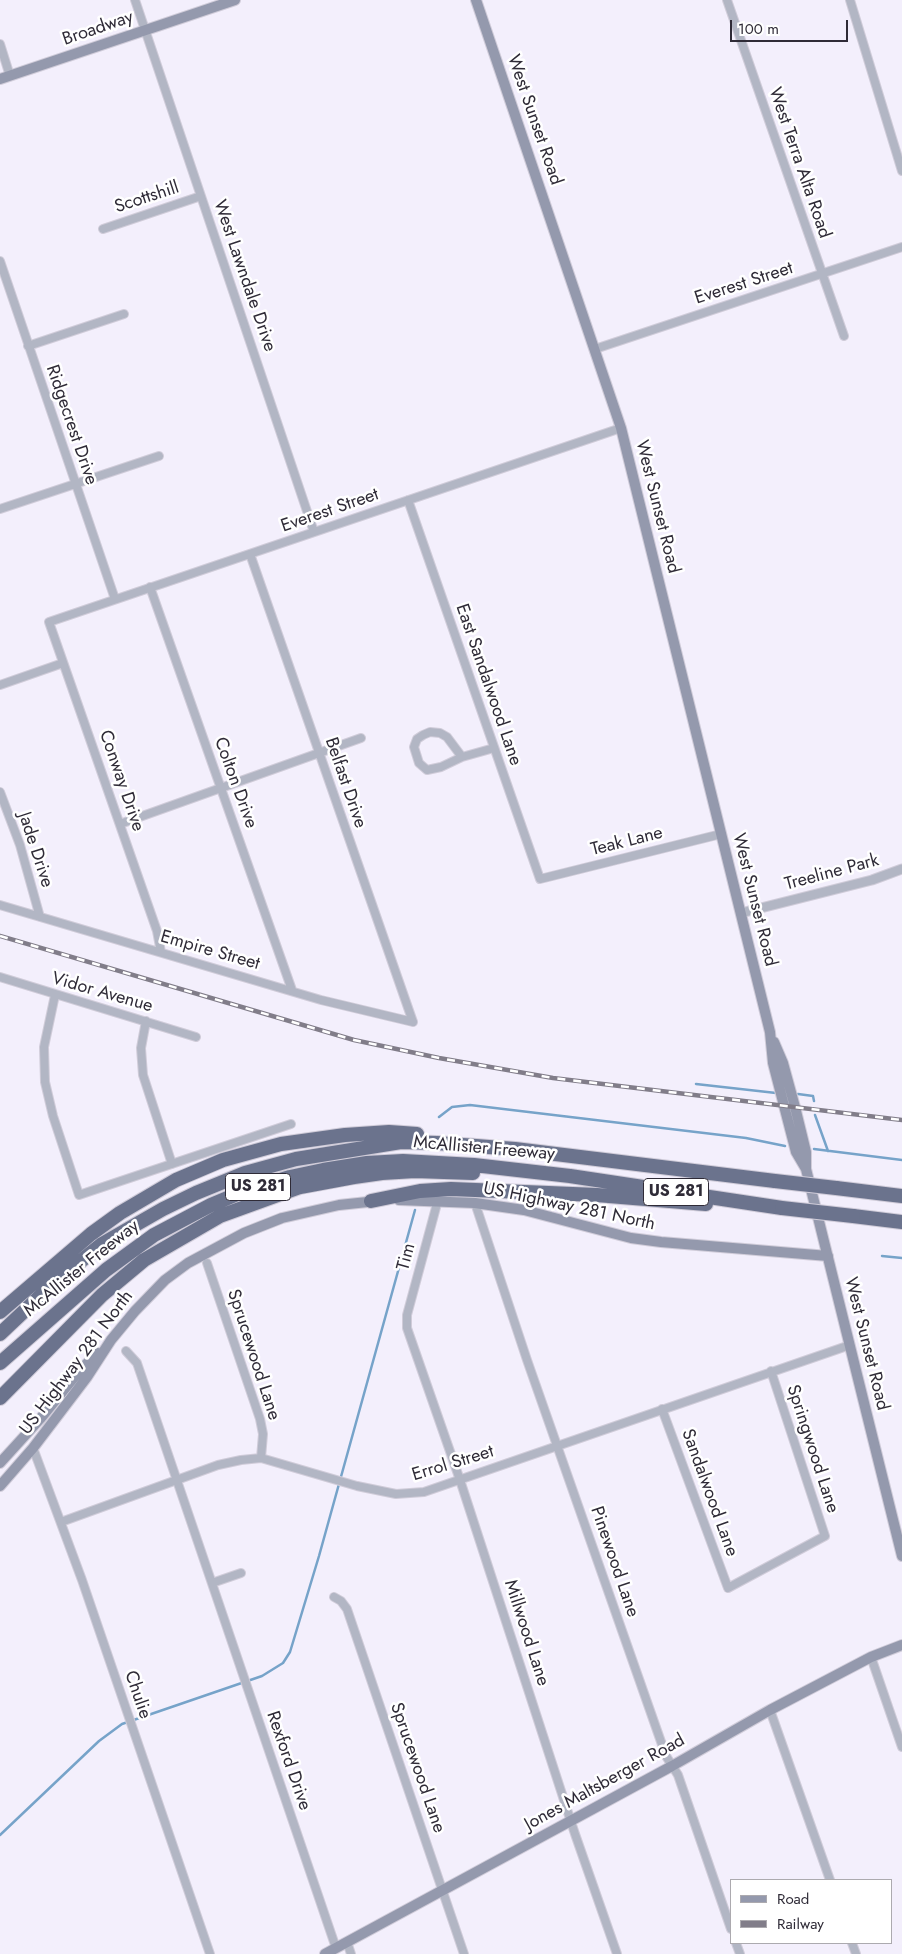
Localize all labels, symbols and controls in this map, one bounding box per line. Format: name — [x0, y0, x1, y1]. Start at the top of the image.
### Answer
street label: Broadway — [60, 7, 136, 51]
scale bar — [732, 10, 850, 42]
text: 100 m — [738, 18, 779, 40]
street label: West Sunset Road — [502, 52, 566, 188]
street label: West Terra Alta Road — [763, 85, 835, 241]
street label: Scottshill — [112, 177, 182, 219]
street label: West Lawndale Drive — [208, 197, 280, 355]
street label: Everest Street — [692, 258, 796, 310]
street label: Ridgecrest Drive — [40, 362, 102, 488]
street label: West Sunset Road — [630, 438, 684, 576]
street label: Everest Street — [278, 484, 382, 538]
street label: East Sandalwood Lane — [450, 601, 526, 769]
street label: Conway Drive — [94, 728, 148, 834]
street label: Colton Drive — [209, 735, 261, 831]
street label: Belfast Drive — [319, 735, 371, 831]
street label: Jade Drive — [13, 810, 57, 890]
street label: Teak Lane — [589, 823, 665, 861]
street label: West Sunset Road — [727, 831, 781, 969]
street label: Treeline Park — [783, 850, 881, 896]
street label: Empire Street — [158, 927, 262, 975]
street label: Vidor Avenue — [49, 968, 155, 1018]
street label: McAllister Freeway — [412, 1132, 556, 1166]
road number: US 281 — [226, 1174, 290, 1200]
street label: US Highway 281 North — [481, 1178, 657, 1236]
road number: US 281 — [644, 1178, 708, 1206]
street label: McAllister Freeway — [20, 1216, 144, 1322]
street label: Tim — [393, 1241, 421, 1273]
street label: West Sunset Road — [839, 1275, 893, 1413]
street label: US Highway 281 North — [16, 1287, 138, 1439]
street label: Sprucewood Lane — [222, 1287, 284, 1423]
street label: Springwood Lane — [781, 1382, 843, 1516]
street label: Sandalwood Lane — [676, 1426, 742, 1560]
street label: Errol Street — [410, 1441, 496, 1487]
street label: Pinewood Lane — [585, 1504, 643, 1620]
street label: Millwood Lane — [499, 1577, 553, 1689]
street label: Chulie — [119, 1668, 155, 1722]
street label: Sprucewood Lane — [385, 1700, 449, 1836]
street label: Rexford Drive — [261, 1709, 315, 1813]
street label: Jones Maltsberger Road — [521, 1730, 689, 1836]
legend — [730, 1879, 892, 1944]
text: Road — [777, 1888, 809, 1910]
text: Railway — [777, 1913, 824, 1935]

